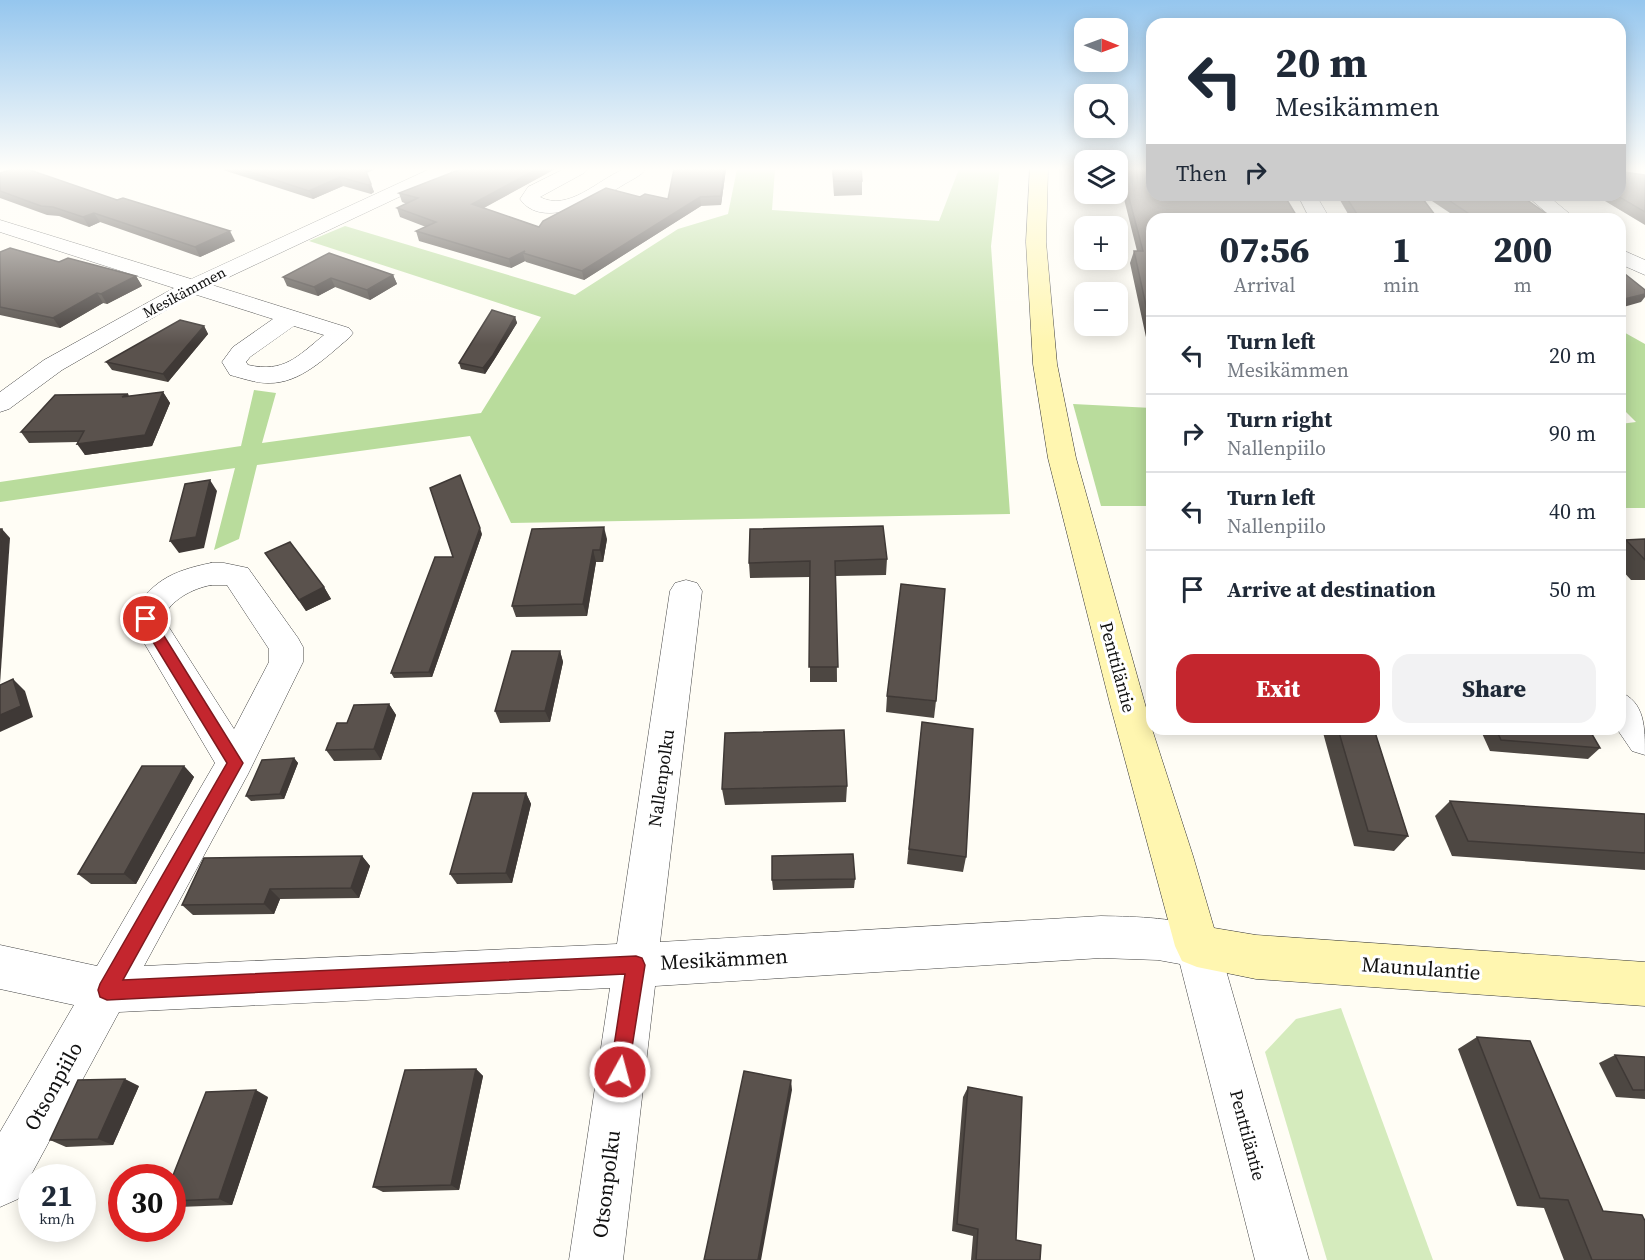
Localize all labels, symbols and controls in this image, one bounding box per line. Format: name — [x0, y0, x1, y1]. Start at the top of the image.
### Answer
north arrow — [1074, 18, 1128, 72]
map controls — [1074, 18, 1128, 336]
text: 20 m — [1275, 33, 1368, 91]
icon: left — [1176, 42, 1254, 120]
button: search — [1074, 84, 1128, 138]
text: Mesikämmen — [1275, 88, 1440, 125]
button: layers — [1074, 150, 1128, 204]
icon: right — [1239, 156, 1272, 189]
text: Then — [1176, 158, 1227, 188]
button: + — [1074, 216, 1128, 270]
text: 07:56 — [1220, 225, 1310, 274]
text: 1 — [1391, 225, 1411, 274]
text: 200 — [1493, 225, 1552, 274]
street label: Mesikämmen — [139, 261, 229, 323]
text: Arrival — [1234, 271, 1296, 299]
text: min — [1383, 271, 1419, 299]
text: m — [1514, 271, 1532, 299]
button: − — [1074, 282, 1128, 336]
text: Turn left — [1227, 326, 1315, 356]
icon: left — [1176, 339, 1209, 372]
text: 20 m — [1549, 340, 1596, 370]
text: Mesikämmen — [1227, 356, 1349, 384]
text: Turn right — [1227, 404, 1332, 434]
icon: right — [1176, 417, 1209, 450]
text: 90 m — [1549, 418, 1596, 448]
text: Nallenpiilo — [1227, 434, 1326, 462]
text: Turn left — [1227, 482, 1315, 512]
icon: left — [1176, 495, 1209, 528]
text: 40 m — [1549, 496, 1596, 526]
text: Nallenpiilo — [1227, 512, 1326, 540]
icon: arrive — [1176, 573, 1209, 606]
text: Arrive at destination — [1227, 574, 1436, 604]
text: 50 m — [1549, 574, 1596, 604]
pin — [120, 593, 171, 644]
icon: arrive — [129, 602, 162, 635]
street label: Penttiläntie — [1094, 619, 1142, 715]
button: Exit — [1176, 654, 1380, 723]
button: Share — [1392, 654, 1596, 723]
street label: Nallenpolku — [642, 727, 680, 829]
street label: Mesikämmen — [659, 941, 789, 977]
street label: Maunulantie — [1360, 949, 1482, 987]
street label: Otsonpiilo — [17, 1036, 89, 1136]
position arrow — [588, 1040, 652, 1104]
street label: Penttiläntie — [1224, 1087, 1272, 1183]
street label: Otsonpolku — [585, 1128, 627, 1240]
speed limit sign: 30 — [108, 1164, 186, 1242]
text: 21 — [41, 1175, 73, 1216]
text: km/h — [39, 1208, 75, 1229]

